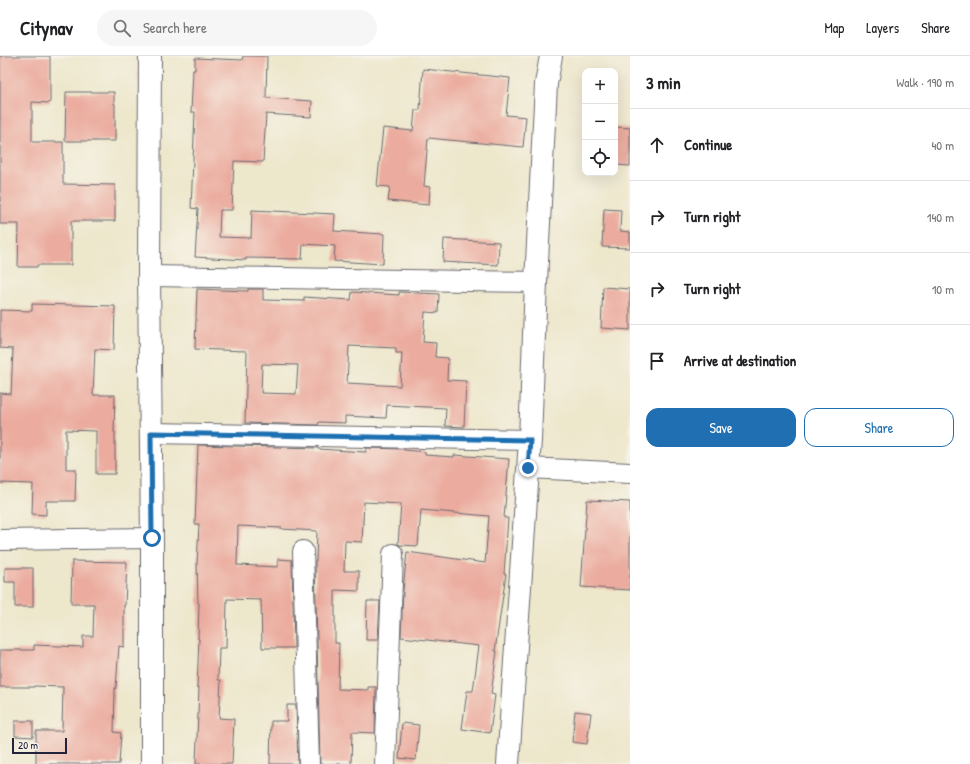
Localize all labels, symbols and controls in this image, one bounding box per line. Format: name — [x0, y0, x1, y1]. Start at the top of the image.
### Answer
search box — [97, 10, 377, 46]
text: Citynav — [20, 15, 73, 41]
icon: search — [111, 17, 133, 39]
text: Search here — [143, 17, 207, 38]
text: Map — [824, 18, 844, 37]
text: Layers — [866, 18, 899, 37]
text: Share — [921, 18, 950, 37]
map controls — [582, 68, 618, 176]
button: + — [582, 68, 618, 104]
text: 3 min — [646, 71, 681, 94]
text: Walk · 190 m — [896, 73, 954, 91]
button: − — [582, 104, 618, 140]
icon: ahead — [646, 134, 668, 156]
text: Continue — [684, 134, 732, 155]
text: 40 m — [931, 136, 954, 154]
button: locate — [582, 140, 618, 176]
icon: right — [646, 206, 668, 228]
text: Turn right — [684, 206, 740, 227]
text: 140 m — [927, 208, 954, 226]
icon: right — [646, 278, 668, 300]
text: Turn right — [684, 278, 740, 299]
text: 10 m — [932, 280, 954, 298]
icon: arrive — [646, 350, 668, 372]
text: Arrive at destination — [684, 350, 796, 371]
button: Save — [646, 408, 796, 447]
button: Share — [804, 408, 954, 447]
route end — [519, 459, 537, 477]
route start — [143, 529, 161, 547]
scale bar — [12, 736, 67, 755]
text: 20 m — [18, 738, 38, 752]

